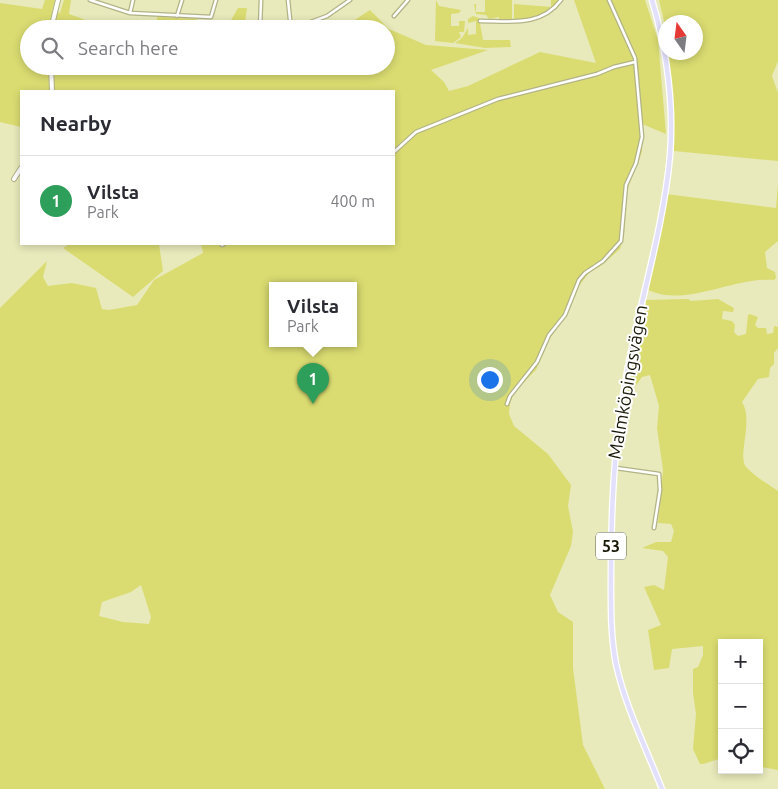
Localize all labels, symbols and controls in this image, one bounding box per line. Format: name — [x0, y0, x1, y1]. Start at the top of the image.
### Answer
north arrow — [658, 15, 703, 60]
search box — [20, 20, 395, 75]
icon: search — [38, 34, 66, 62]
text: Search here — [78, 37, 178, 59]
text: Nearby — [40, 111, 111, 135]
text: Vilsta — [87, 181, 139, 203]
text: 1 — [51, 192, 61, 210]
text: 400 m — [330, 192, 375, 210]
text: Park — [87, 203, 119, 221]
popup — [269, 282, 357, 347]
text: Vilsta — [287, 295, 339, 317]
street label: Malmköpingsvägen — [604, 303, 650, 461]
text: Park — [287, 317, 319, 335]
pin: 1 — [297, 363, 329, 404]
your location — [477, 367, 503, 393]
road number: 53 — [596, 532, 626, 560]
map controls — [718, 639, 763, 774]
button: + — [718, 639, 763, 684]
button: − — [718, 684, 763, 729]
button: locate — [718, 729, 763, 774]

